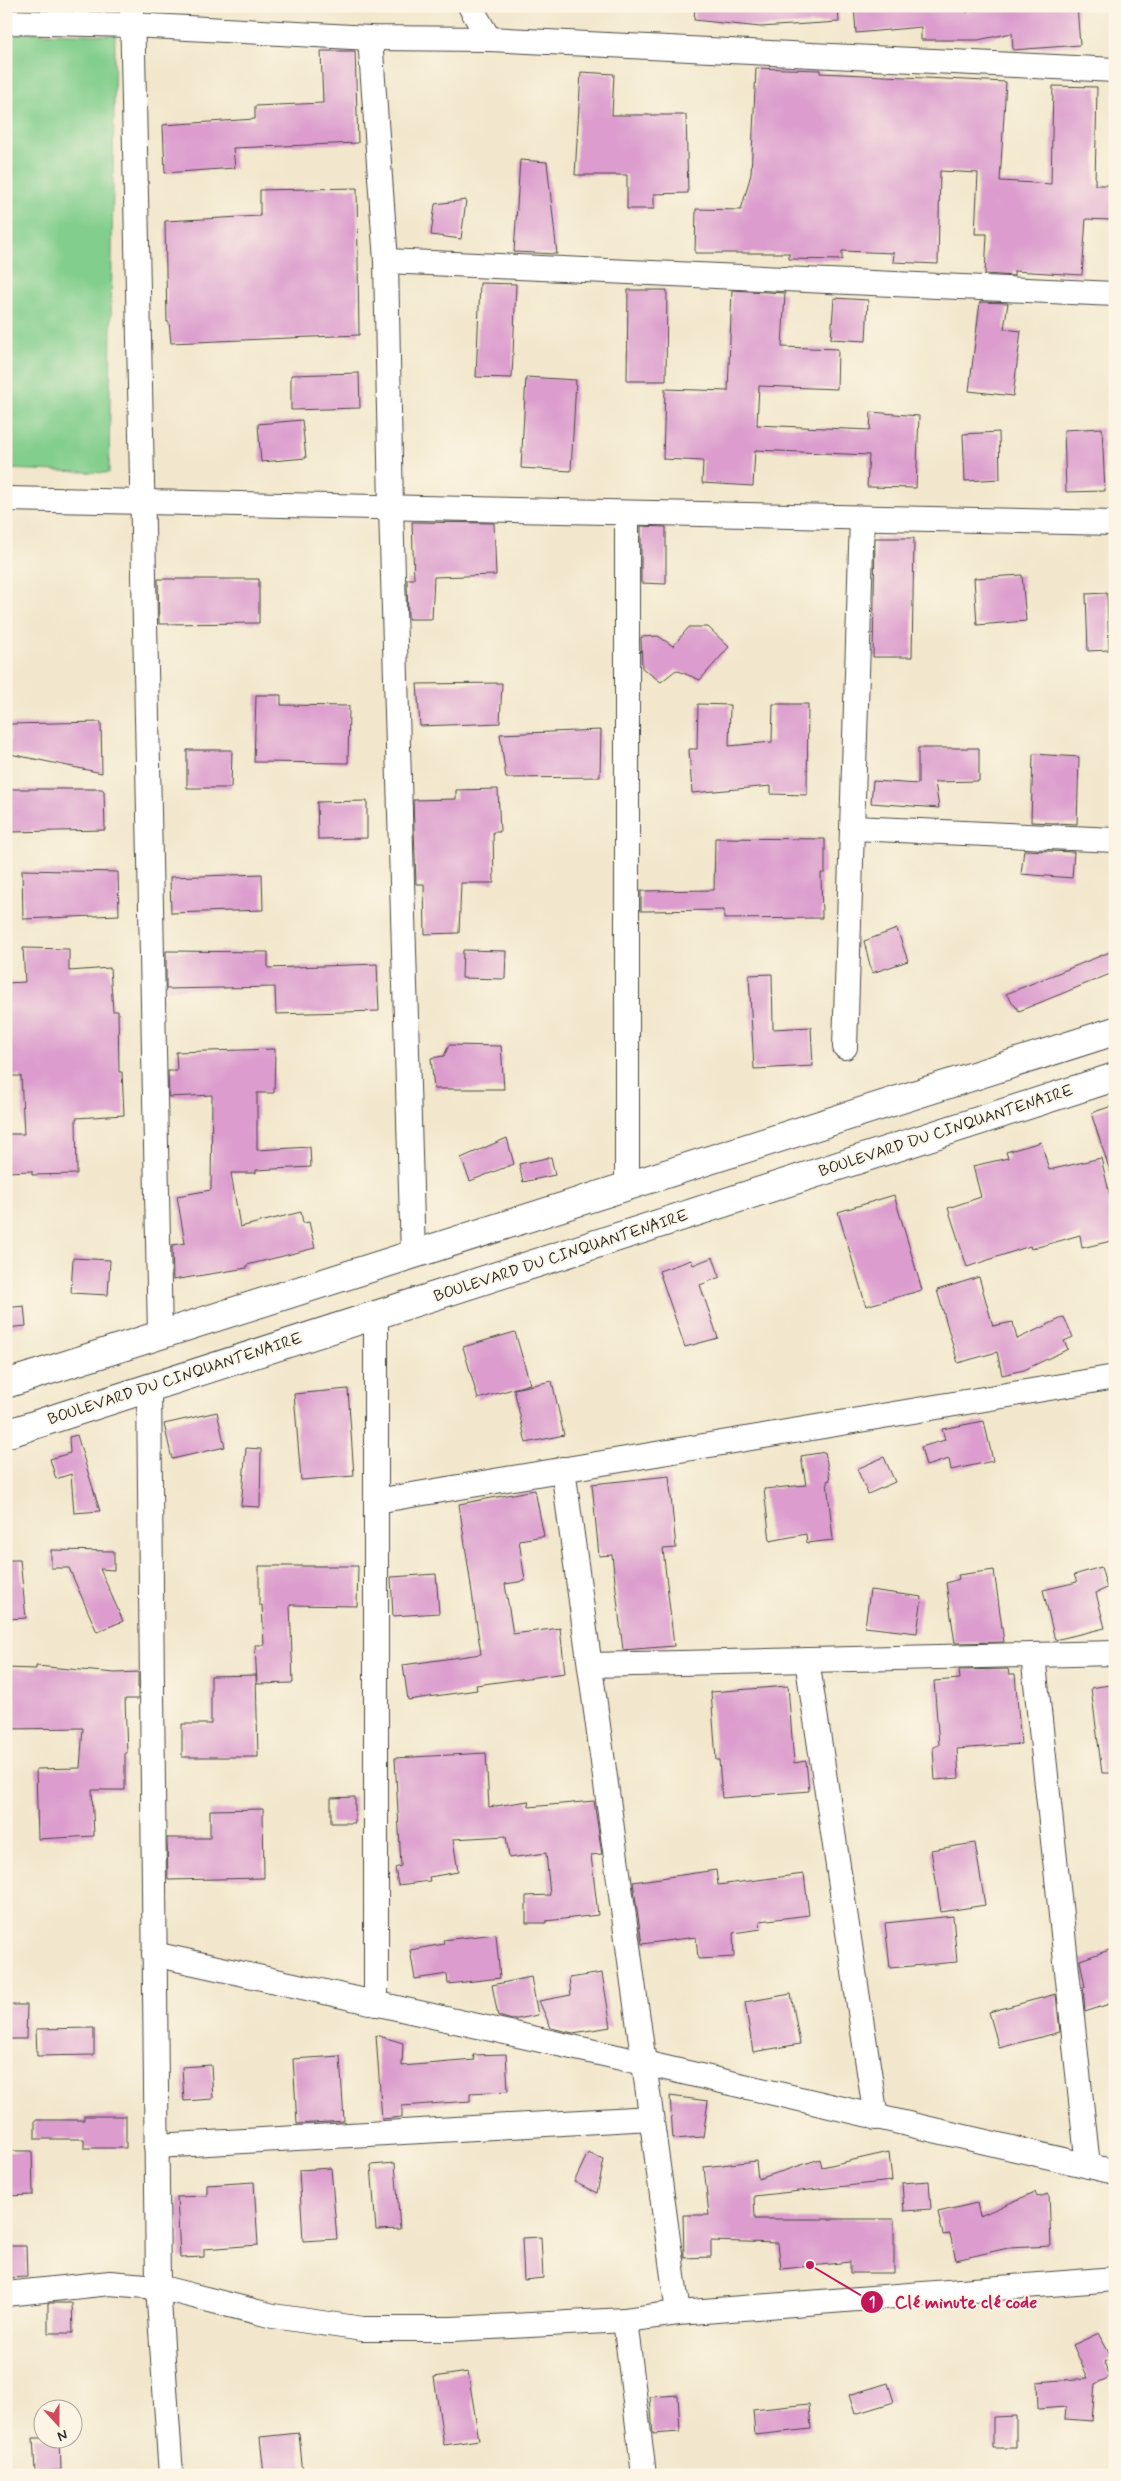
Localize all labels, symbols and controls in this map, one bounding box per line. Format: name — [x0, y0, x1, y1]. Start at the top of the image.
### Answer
street label: BOULEVARD DU CINQUANTENAIRE — [816, 1080, 1076, 1182]
street label: BOULEVARD DU CINQUANTENAIRE — [431, 1205, 691, 1307]
street label: BOULEVARD DU CINQUANTENAIRE — [45, 1328, 305, 1430]
callout: Clé minute clé code — [860, 2285, 1048, 2318]
text: Clé minute clé code — [895, 2291, 1037, 2315]
text: 1 — [869, 2293, 875, 2313]
north arrow — [32, 2398, 82, 2448]
text: N — [55, 2425, 70, 2445]

